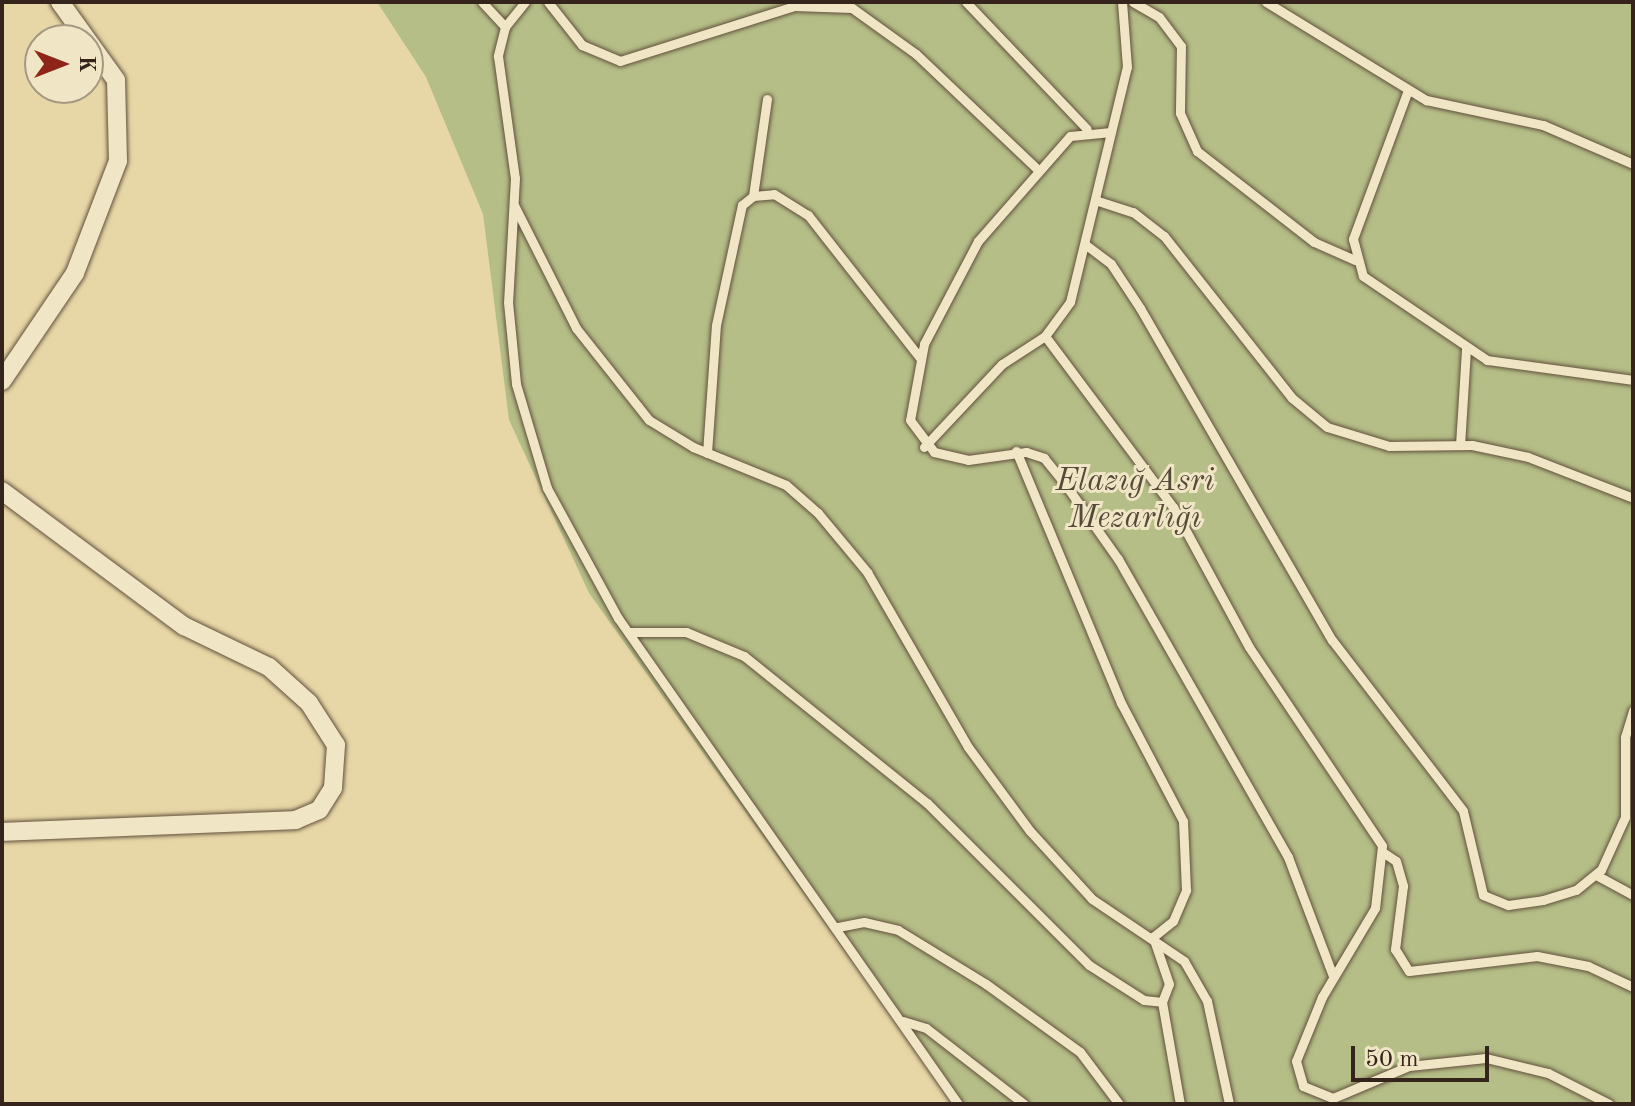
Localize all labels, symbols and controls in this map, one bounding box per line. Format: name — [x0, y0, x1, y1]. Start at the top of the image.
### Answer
north arrow — [24, 24, 104, 104]
text: K — [75, 56, 97, 72]
park label: Elazığ Asri Mezarlığı — [1055, 464, 1215, 539]
scale bar — [1355, 1030, 1493, 1080]
text: 50 m — [1365, 1048, 1419, 1072]

